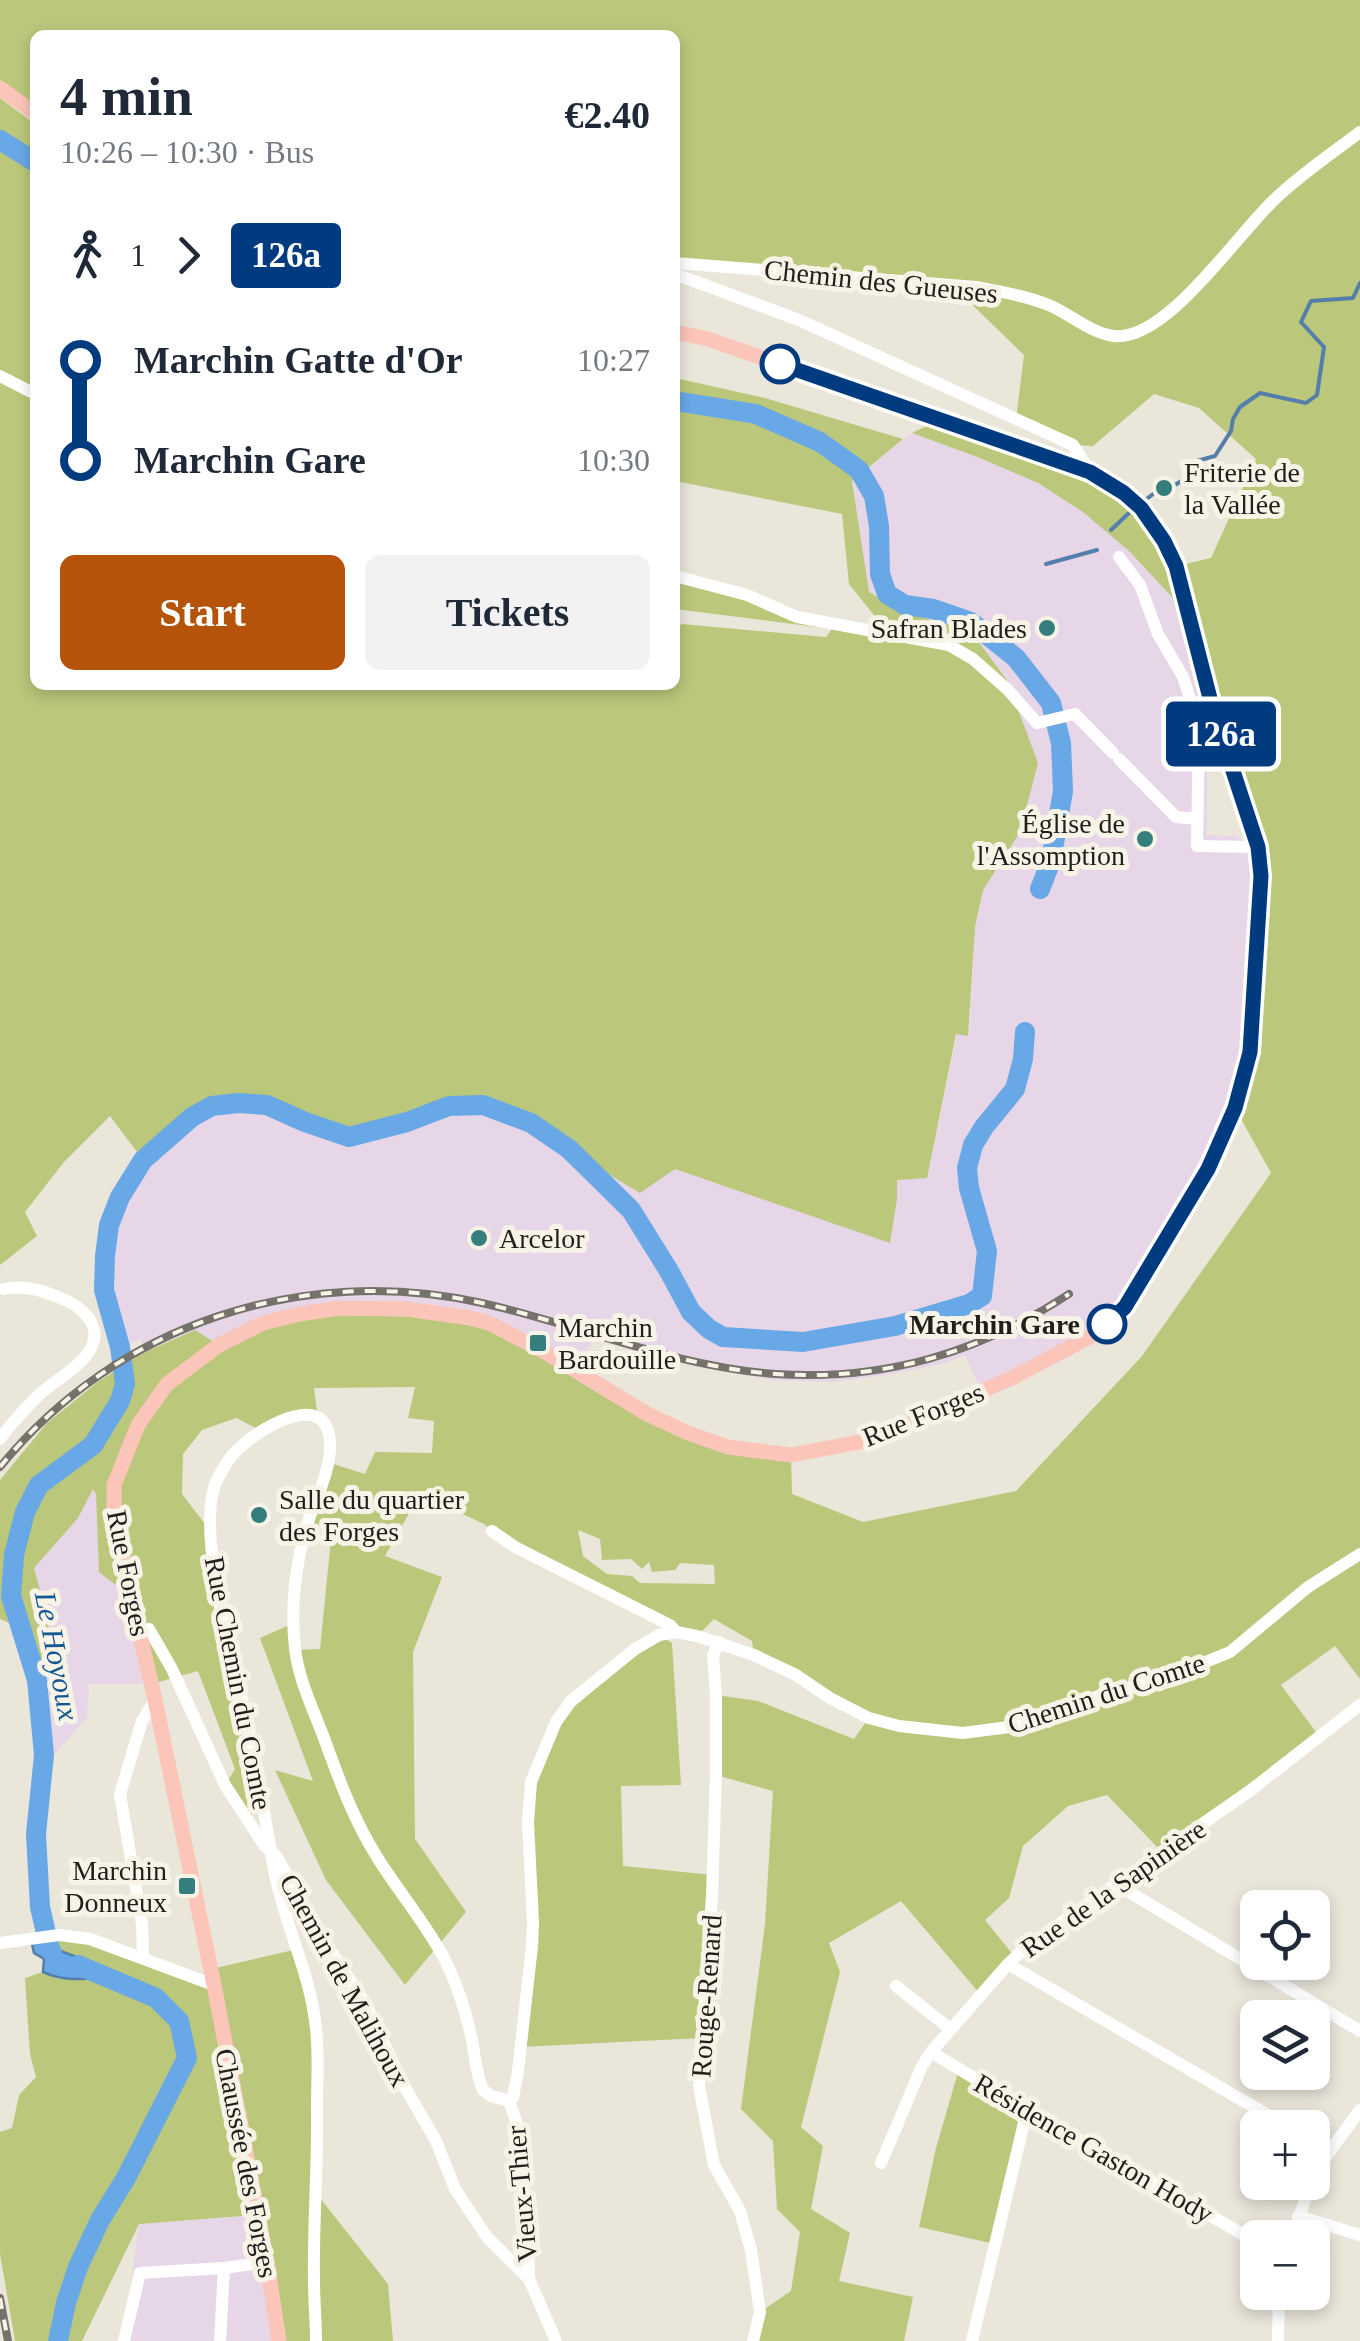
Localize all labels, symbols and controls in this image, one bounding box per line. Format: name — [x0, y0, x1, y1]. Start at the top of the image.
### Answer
text: 4 min — [60, 66, 193, 127]
text: €2.40 — [565, 94, 650, 136]
text: 10:26 – 10:30 · Bus — [60, 134, 314, 170]
icon: walk — [60, 228, 115, 283]
icon: forward — [161, 228, 216, 283]
text: 126a — [251, 236, 321, 275]
text: 1 — [130, 237, 146, 273]
street label: Chemin des Gueuses — [763, 254, 999, 309]
text: Marchin Gatte d'Or — [134, 339, 463, 381]
text: 10:27 — [577, 342, 650, 378]
unlabelled marker — [761, 345, 799, 383]
text: Marchin Gare — [134, 439, 366, 481]
text: 10:30 — [577, 442, 650, 478]
place label: Friterie de la Vallée — [1184, 457, 1300, 520]
marker: Friterie de la Vallée — [1153, 477, 1175, 499]
button: Start — [60, 555, 345, 670]
button: Tickets — [365, 555, 650, 670]
place label: Safran Blades — [871, 613, 1027, 644]
marker: Safran Blades — [1036, 617, 1058, 639]
line badge: 126a — [1151, 702, 1291, 766]
text: 126a — [1186, 715, 1256, 754]
place label: Église de l'Assomption — [977, 808, 1125, 871]
marker: Église de l'Assomption — [1134, 828, 1156, 850]
place label: Arcelor — [499, 1223, 585, 1254]
marker: Arcelor — [468, 1227, 490, 1249]
marker: Marchin Gare — [1088, 1305, 1126, 1343]
place label: Marchin Gare — [909, 1309, 1080, 1340]
place label: Marchin Bardouille — [558, 1312, 676, 1375]
marker: Marchin Bardouille — [527, 1332, 549, 1354]
street label: Rue Forges — [858, 1376, 988, 1453]
place label: Salle du quartier des Forges — [279, 1484, 465, 1547]
marker: Salle du quartier des Forges — [248, 1504, 270, 1526]
street label: Rue Forges — [101, 1507, 156, 1639]
street label: Rue Chemin du Comte — [199, 1554, 278, 1812]
water label: Le Hoyoux — [29, 1588, 86, 1724]
street label: Chemin du Comte — [1004, 1647, 1209, 1740]
street label: Rue de la Sapinière — [1015, 1813, 1212, 1964]
place label: Marchin Donneux — [64, 1855, 167, 1918]
street label: Chemin de Malihoux — [273, 1869, 416, 2092]
marker: Marchin Donneux — [176, 1875, 198, 1897]
map controls — [1240, 1890, 1330, 2310]
button: locate — [1240, 1890, 1330, 1980]
street label: Rouge-Renard — [685, 1914, 728, 2079]
button: layers — [1240, 2000, 1330, 2090]
street label: Chaussée des Forges — [209, 2046, 284, 2280]
street label: Résidence Gaston Hody — [969, 2067, 1219, 2230]
button: + — [1240, 2110, 1330, 2200]
street label: Vieux-Thier — [500, 2124, 543, 2263]
button: − — [1240, 2220, 1330, 2310]

